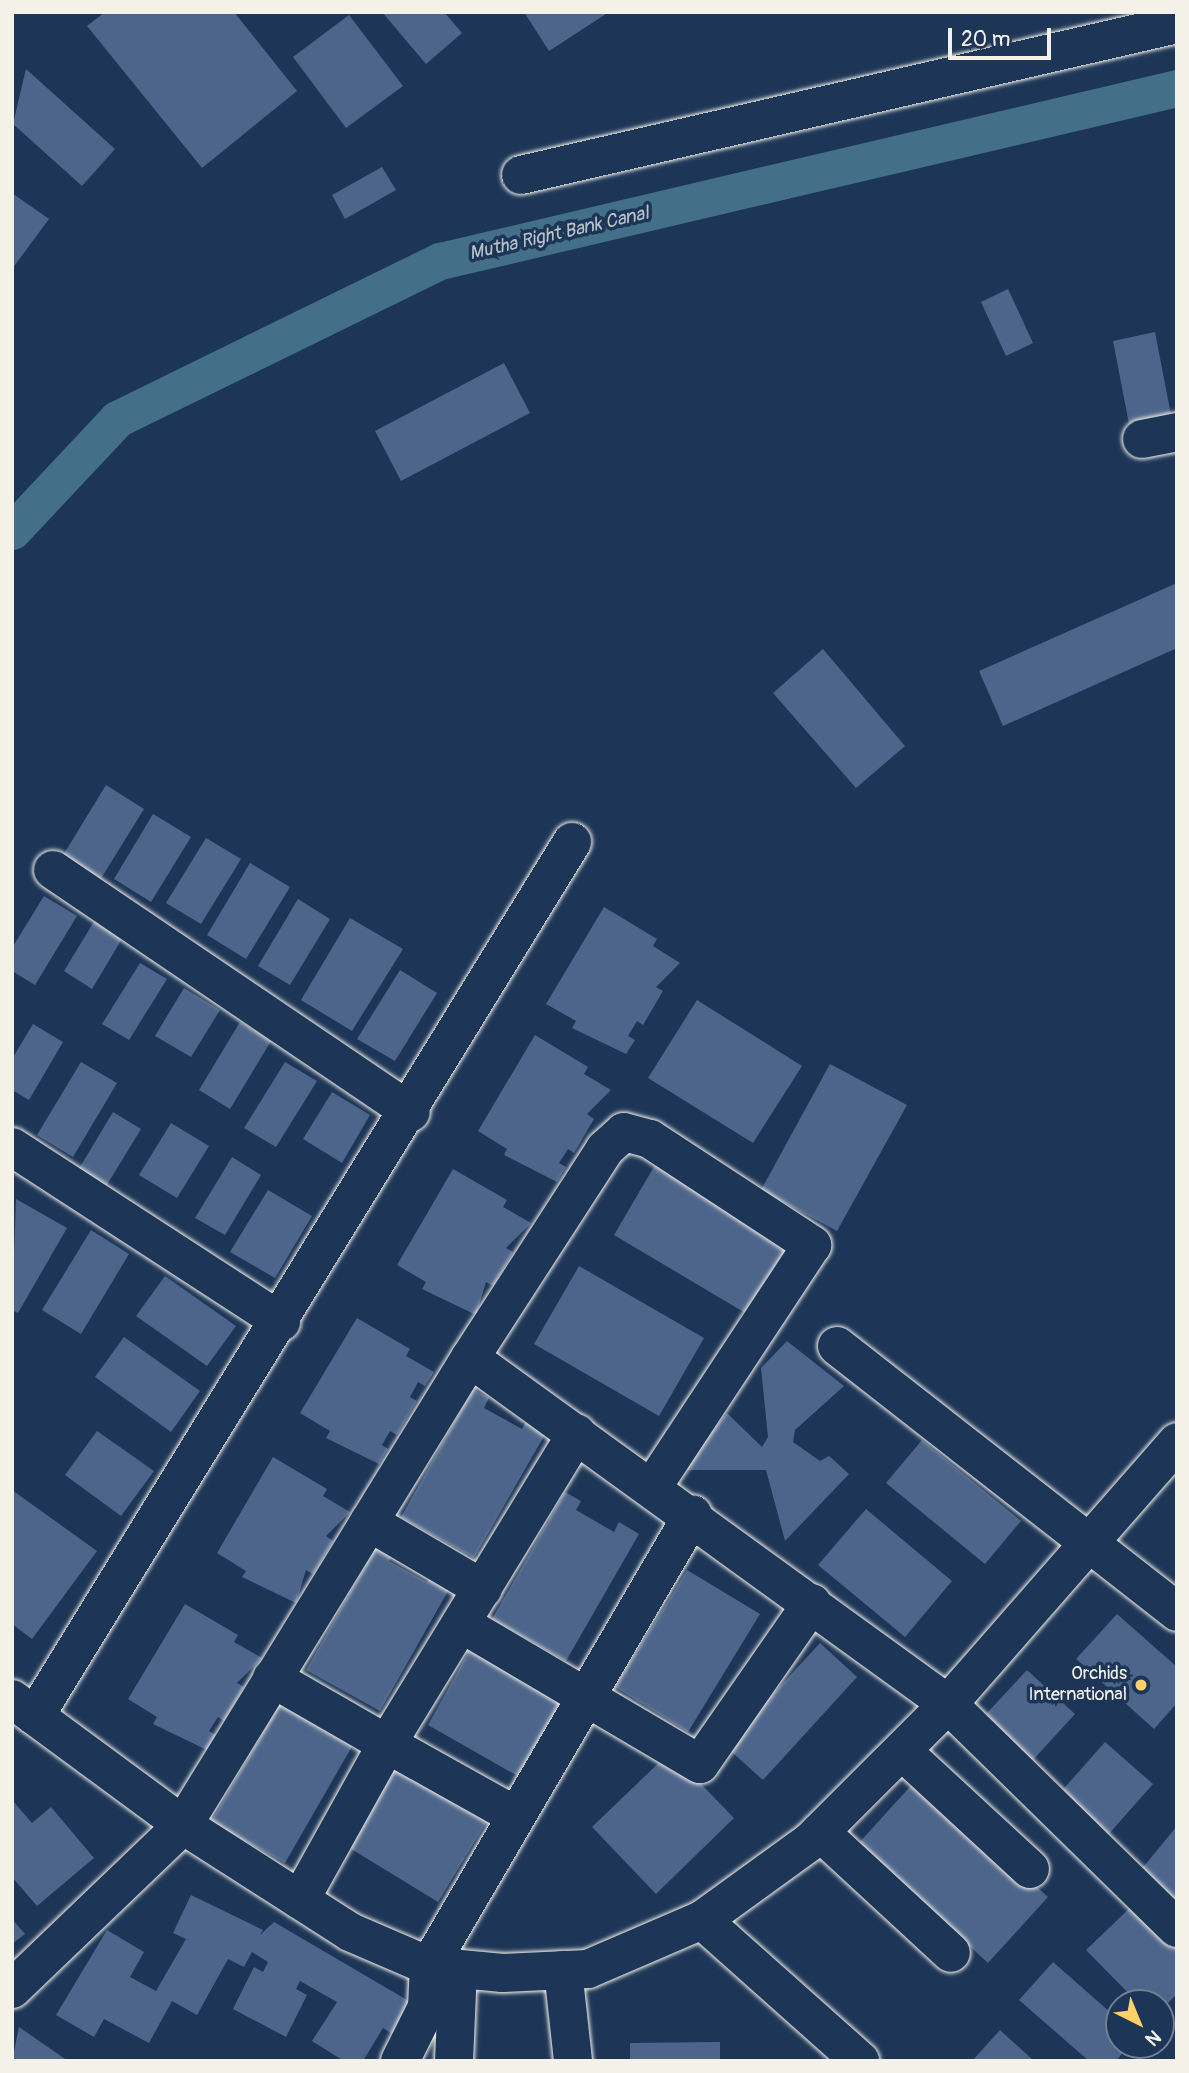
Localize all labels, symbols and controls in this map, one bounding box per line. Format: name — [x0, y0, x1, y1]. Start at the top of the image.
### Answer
scale bar — [951, 14, 1054, 58]
text: 20 m — [961, 26, 1010, 53]
water label: Mutha Right Bank Canal — [467, 202, 651, 266]
place label: Orchids International — [1029, 1664, 1127, 1706]
marker: Orchids International — [1133, 1677, 1149, 1693]
north arrow — [1105, 1989, 1175, 2059]
text: N — [1140, 2025, 1166, 2051]

